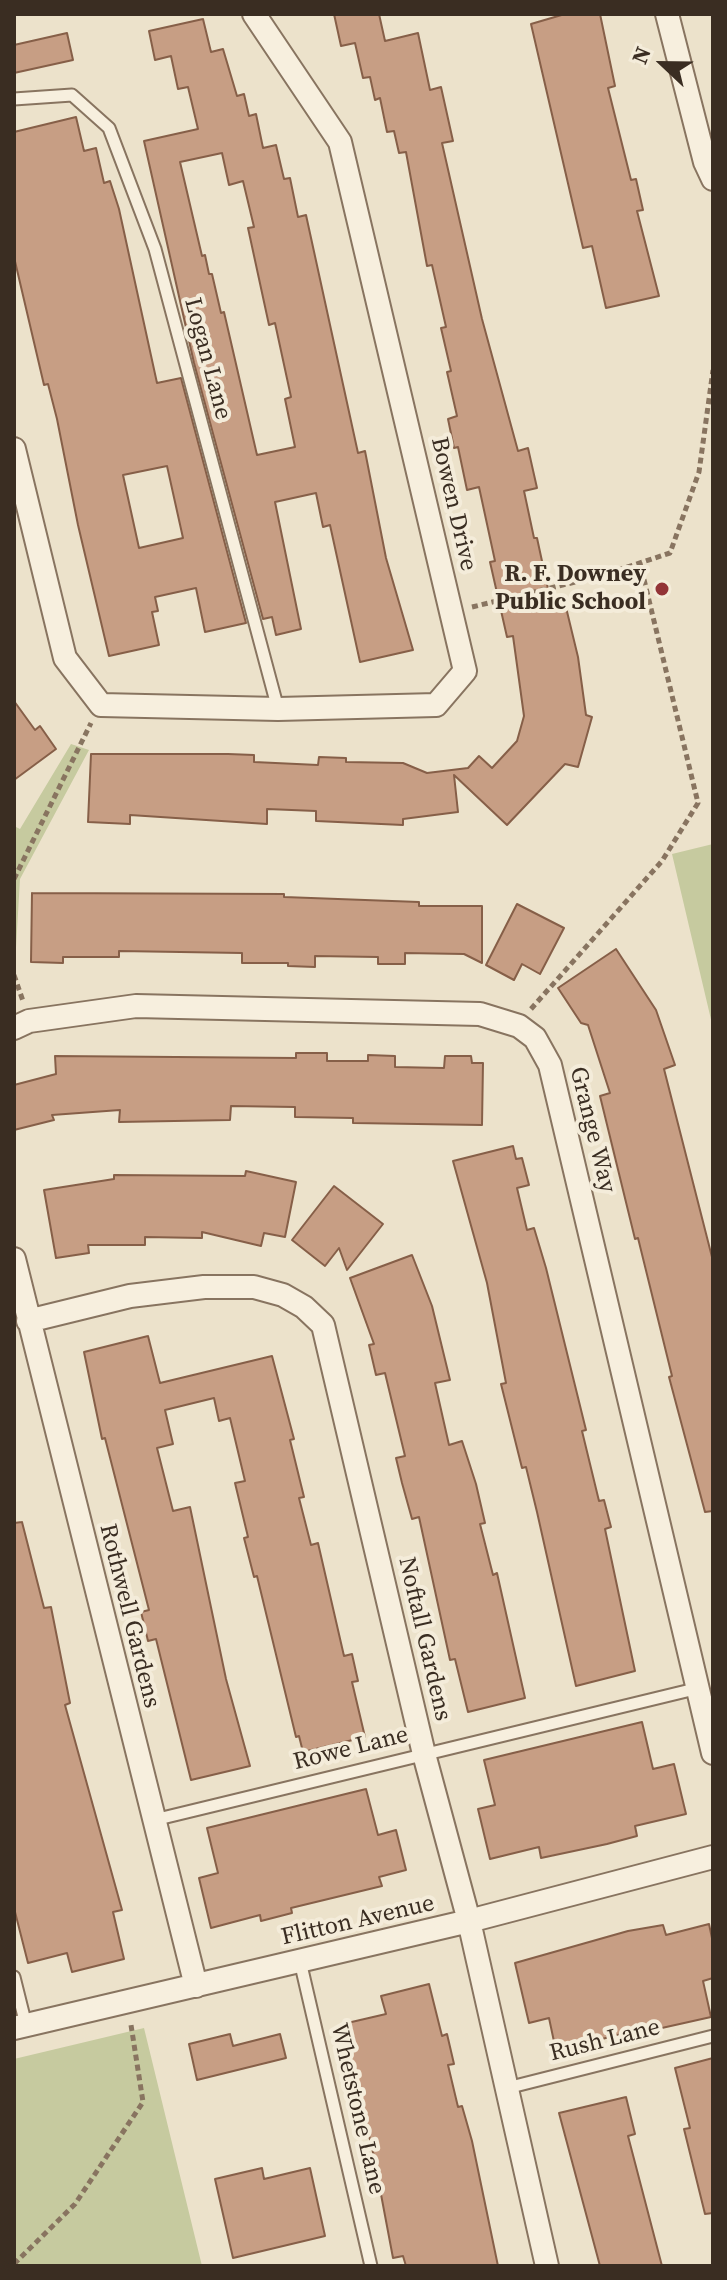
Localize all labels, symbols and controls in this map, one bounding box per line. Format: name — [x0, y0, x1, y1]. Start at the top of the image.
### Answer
north arrow — [623, 24, 703, 104]
text: N — [624, 42, 658, 68]
street label: Logan Lane — [177, 295, 237, 423]
street label: Bowen Drive — [424, 434, 482, 574]
place label: R. F. Downey Public School — [495, 561, 646, 617]
marker: R. F. Downey Public School — [653, 580, 671, 598]
street label: Grange Way — [562, 1064, 622, 1196]
street label: Rothwell Gardens — [92, 1521, 166, 1711]
street label: Noftall Gardens — [391, 1554, 457, 1724]
street label: Rowe Lane — [291, 1721, 411, 1777]
street label: Flitton Avenue — [279, 1889, 437, 1953]
street label: Rush Lane — [547, 2013, 663, 2069]
street label: Whetstone Lane — [323, 2021, 391, 2197]

